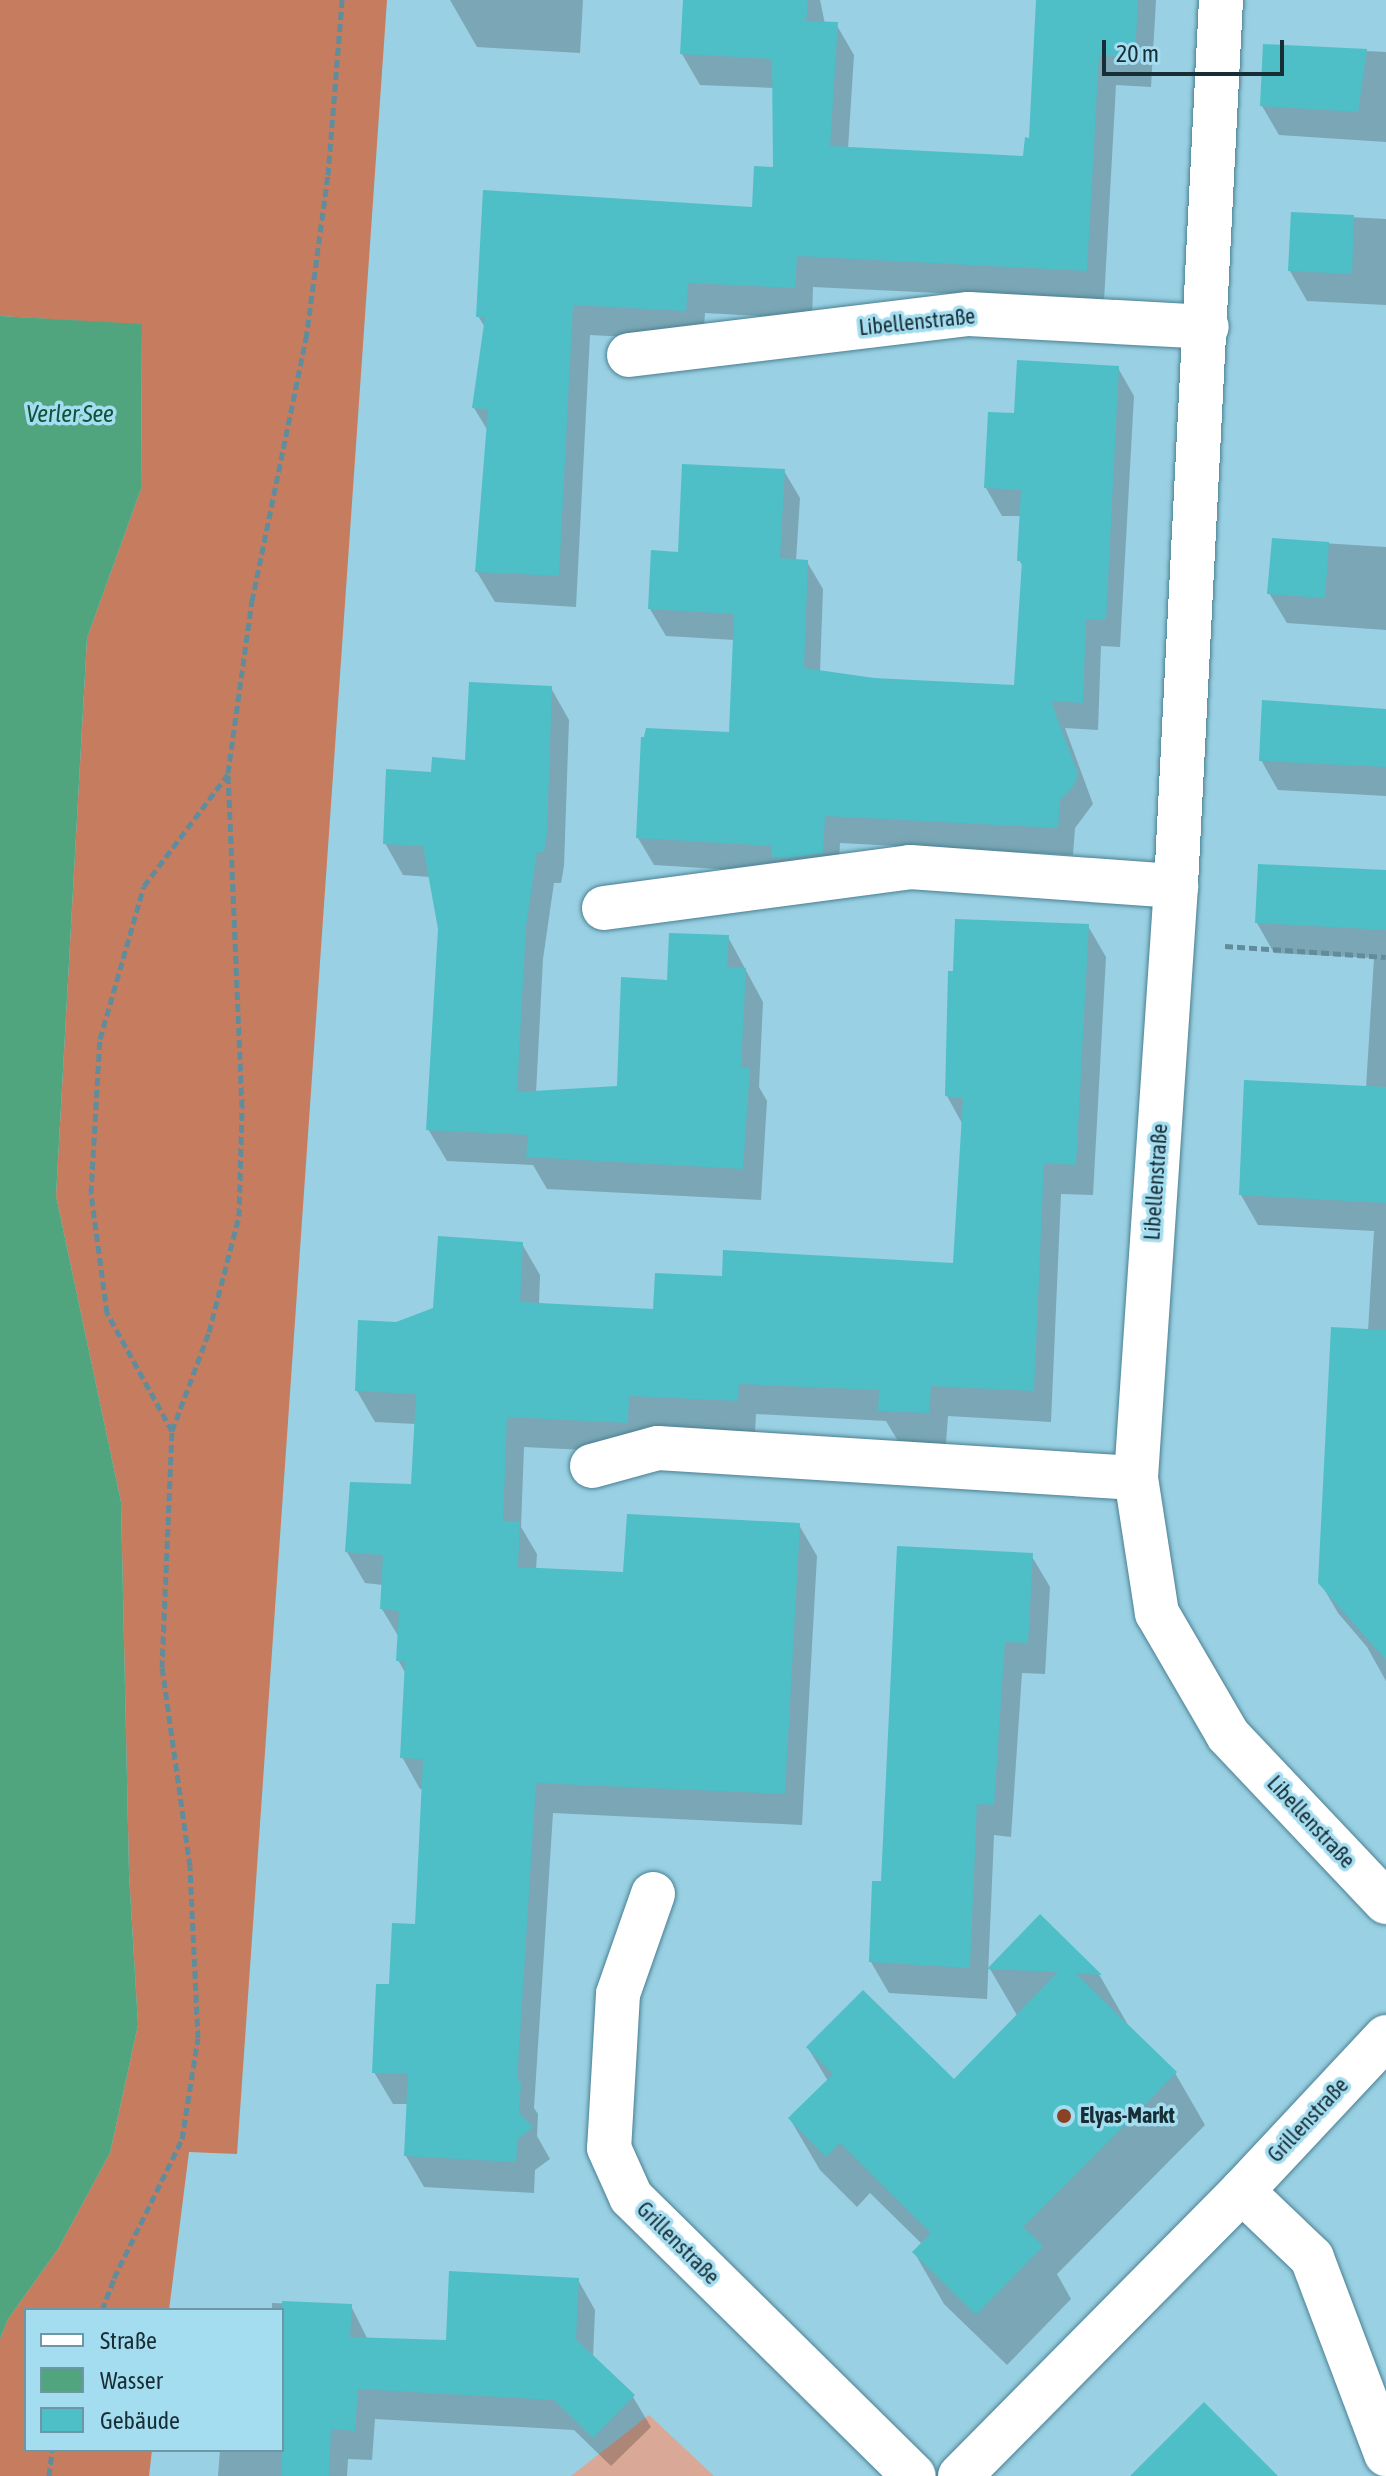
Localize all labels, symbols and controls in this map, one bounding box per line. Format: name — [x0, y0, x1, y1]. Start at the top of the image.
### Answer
scale bar — [1106, 24, 1288, 74]
text: 20 m — [1116, 40, 1159, 67]
street label: Libellenstraße — [858, 303, 976, 341]
water label: Verler See — [26, 400, 114, 428]
street label: Libellenstraße — [1139, 1123, 1173, 1241]
street label: Libellenstraße — [1262, 1770, 1360, 1874]
street label: Grillenstraße — [1262, 2072, 1354, 2168]
place label: Elyas-Markt — [1080, 2103, 1175, 2129]
marker: Elyas-Markt — [1055, 2107, 1073, 2125]
street label: Grillenstraße — [631, 2196, 725, 2290]
legend — [24, 2308, 284, 2452]
text: Straße — [100, 2327, 157, 2354]
text: Wasser — [100, 2367, 163, 2394]
text: Gebäude — [100, 2407, 180, 2434]

